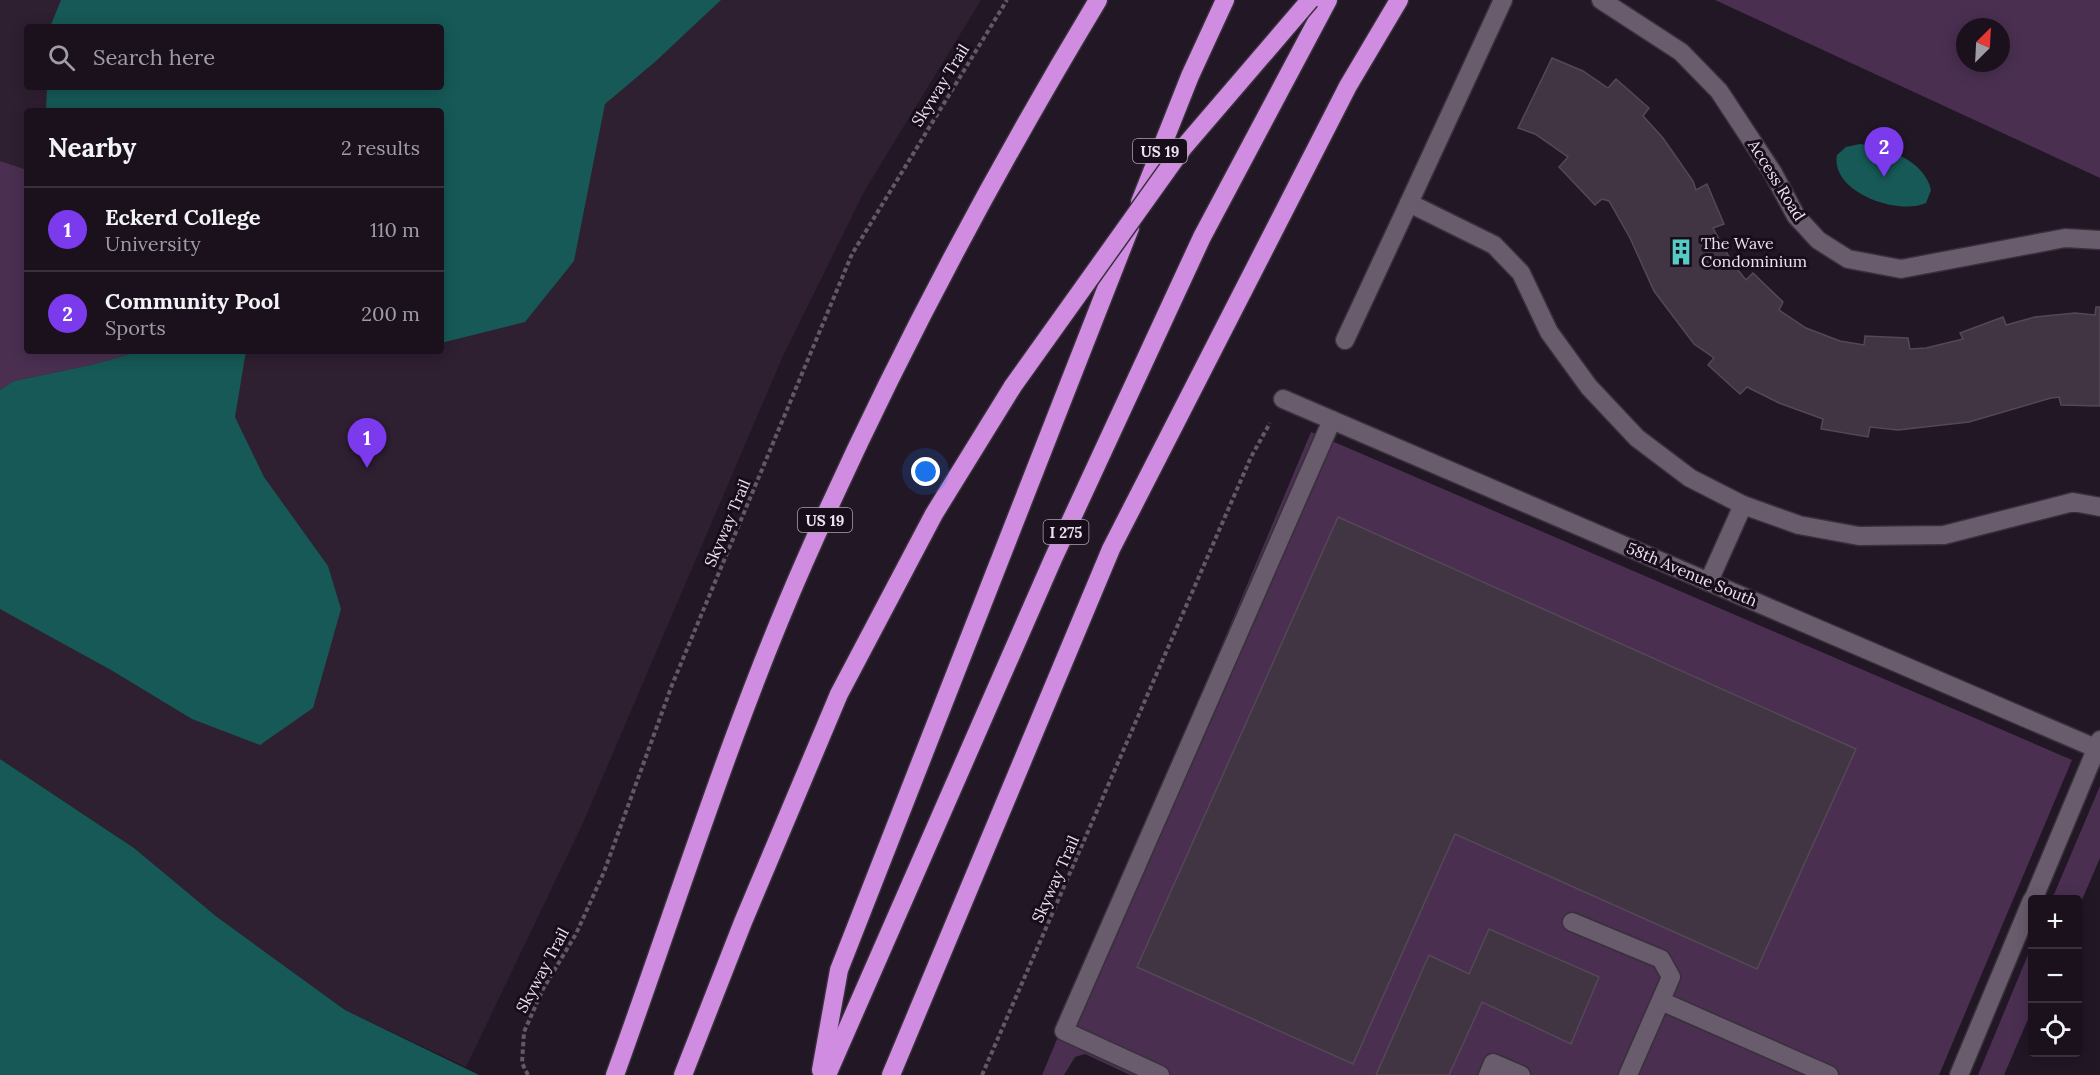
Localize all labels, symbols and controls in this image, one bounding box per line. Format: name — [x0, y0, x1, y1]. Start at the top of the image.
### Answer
north arrow — [1956, 18, 2010, 72]
search box — [24, 24, 444, 90]
street label: Skyway Trail — [907, 40, 973, 130]
icon: search — [45, 41, 78, 74]
text: Search here — [93, 43, 215, 71]
pin: 2 — [1864, 128, 1904, 177]
text: Nearby — [48, 131, 136, 164]
text: 2 results — [341, 135, 420, 160]
street label: Access Road — [1744, 135, 1810, 225]
road number: US 19 — [1133, 139, 1187, 163]
text: Eckerd College — [105, 203, 261, 231]
text: 1 — [63, 217, 72, 242]
text: 110 m — [370, 217, 420, 242]
text: University — [105, 231, 201, 256]
place label: The Wave Condominium — [1701, 233, 1807, 271]
building icon: The Wave Condominium — [1666, 237, 1696, 267]
text: Community Pool — [105, 287, 280, 315]
text: 2 — [62, 301, 73, 326]
text: 200 m — [361, 301, 420, 326]
text: Sports — [105, 315, 166, 340]
pin: 1 — [348, 418, 386, 468]
your location — [911, 457, 940, 486]
street label: Skyway Trail — [700, 476, 754, 570]
road number: US 19 — [798, 508, 852, 532]
road number: I 275 — [1044, 520, 1088, 544]
street label: 58th Avenue South — [1624, 537, 1761, 611]
street label: Skyway Trail — [1027, 832, 1083, 926]
map controls — [2028, 895, 2082, 1057]
button: + — [2028, 895, 2082, 949]
street label: Skyway Trail — [511, 924, 573, 1016]
button: − — [2028, 949, 2082, 1003]
button: locate — [2028, 1003, 2082, 1057]

